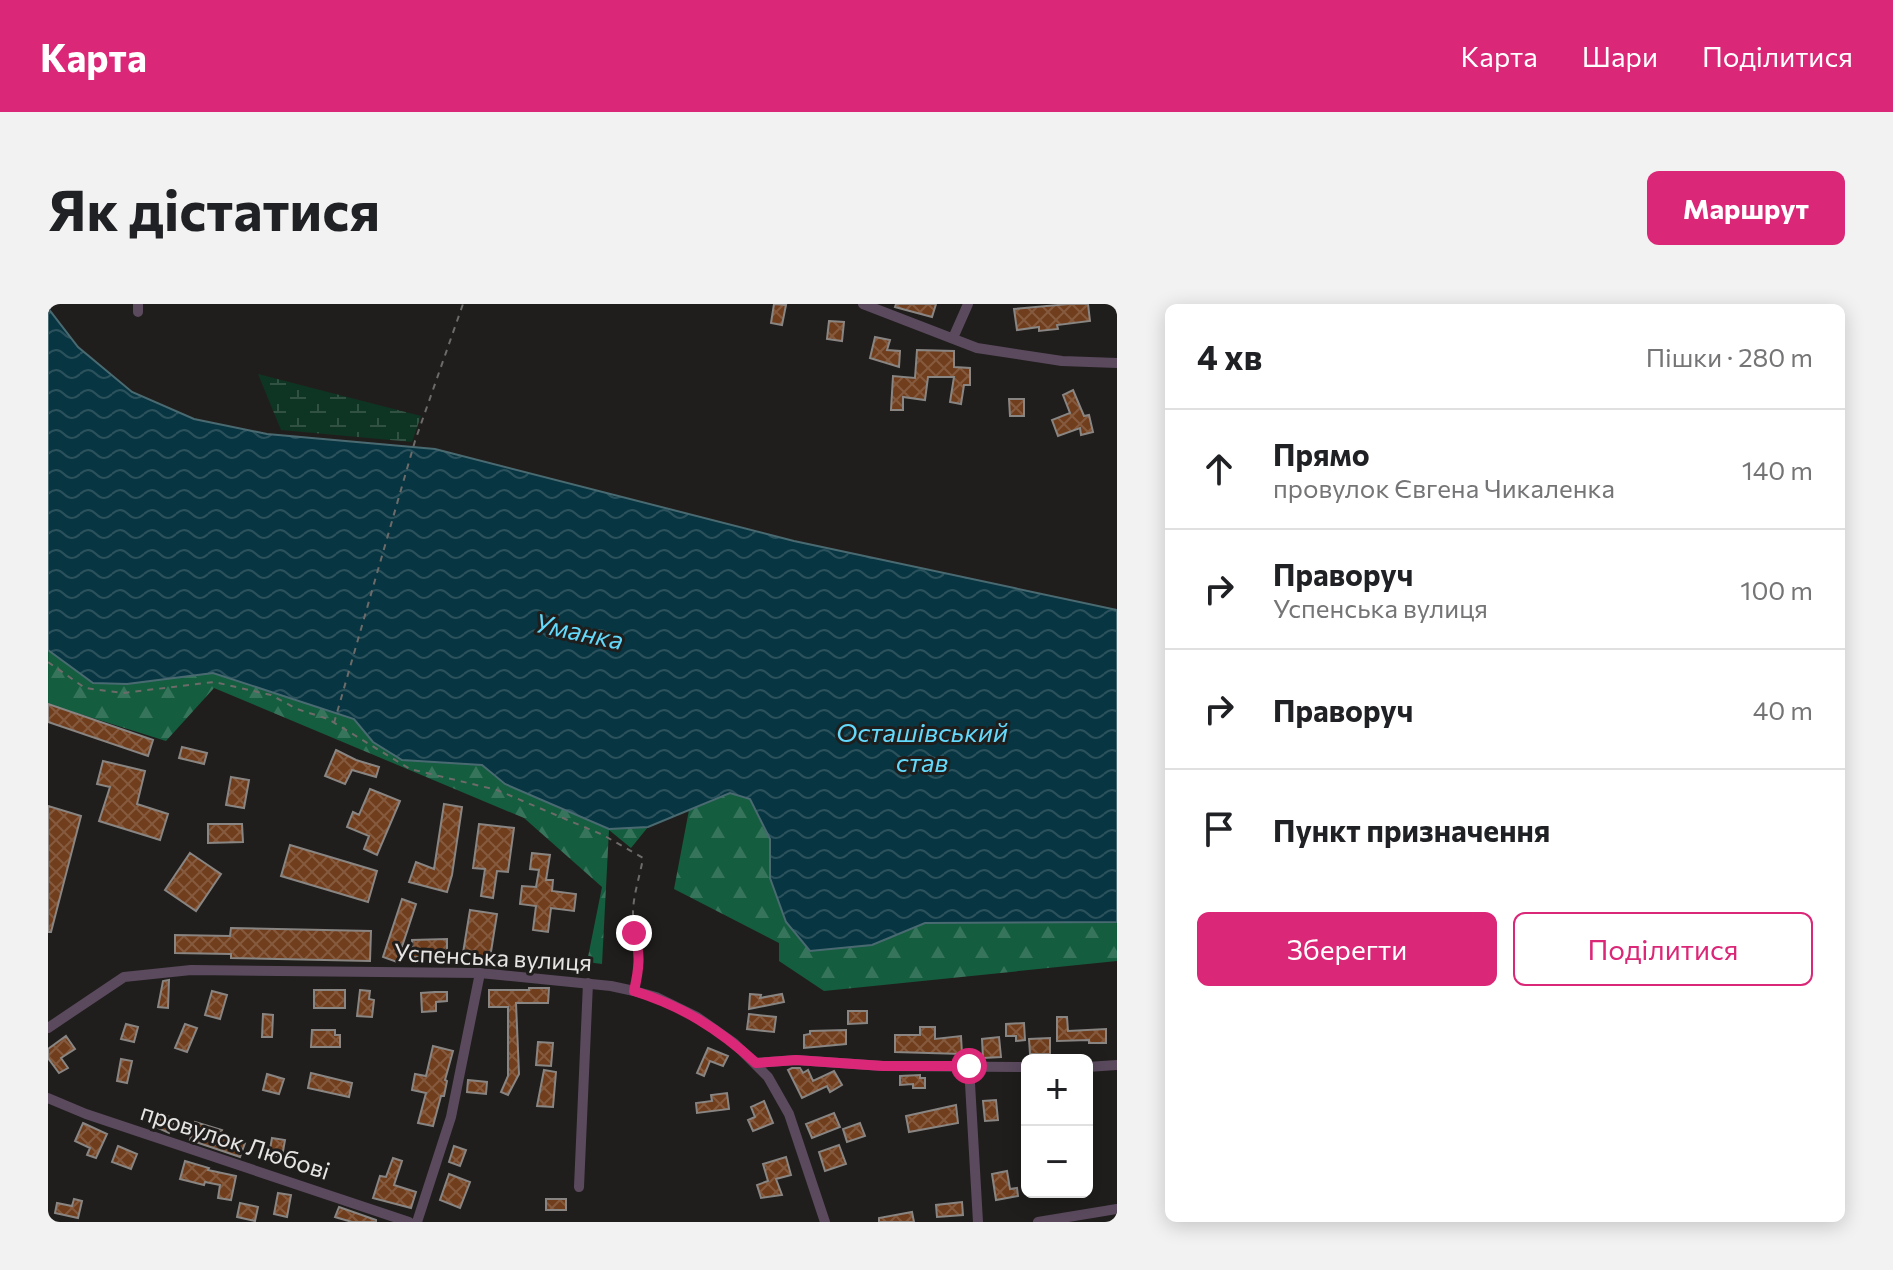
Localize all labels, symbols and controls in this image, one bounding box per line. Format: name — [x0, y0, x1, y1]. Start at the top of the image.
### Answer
text: Карта — [40, 33, 147, 80]
text: Карта — [1461, 39, 1538, 73]
text: Шари — [1582, 39, 1658, 73]
text: Поділитися — [1702, 39, 1853, 73]
button: Маршрут — [1647, 171, 1845, 245]
text: Як дістатися — [48, 174, 380, 243]
text: 4 хв — [1197, 335, 1262, 377]
text: Пішки · 280 m — [1646, 341, 1813, 372]
text: Прямо — [1273, 435, 1370, 472]
icon: ahead — [1197, 447, 1241, 491]
text: 140 m — [1742, 454, 1813, 485]
text: провулок Євгена Чикаленка — [1273, 472, 1615, 503]
text: Праворуч — [1273, 555, 1413, 592]
icon: right — [1197, 567, 1241, 611]
text: 100 m — [1740, 574, 1813, 605]
text: Успенська вулиця — [1273, 592, 1488, 623]
water label: Уманка — [532, 606, 627, 655]
icon: right — [1197, 687, 1241, 731]
text: Праворуч — [1273, 691, 1413, 728]
text: 40 m — [1753, 694, 1813, 725]
water label: Осташівський став — [836, 716, 1008, 777]
icon: arrive — [1197, 807, 1241, 851]
text: Пункт призначення — [1273, 811, 1550, 848]
button: Зберегти — [1197, 912, 1497, 986]
button: Поділитися — [1513, 912, 1813, 986]
route end — [616, 915, 652, 951]
street label: Успенська вулиця — [393, 937, 593, 976]
route start — [951, 1048, 987, 1084]
map controls — [1021, 1054, 1093, 1198]
button: + — [1021, 1054, 1093, 1126]
street label: провулок Любові — [137, 1096, 334, 1185]
button: − — [1021, 1126, 1093, 1198]

